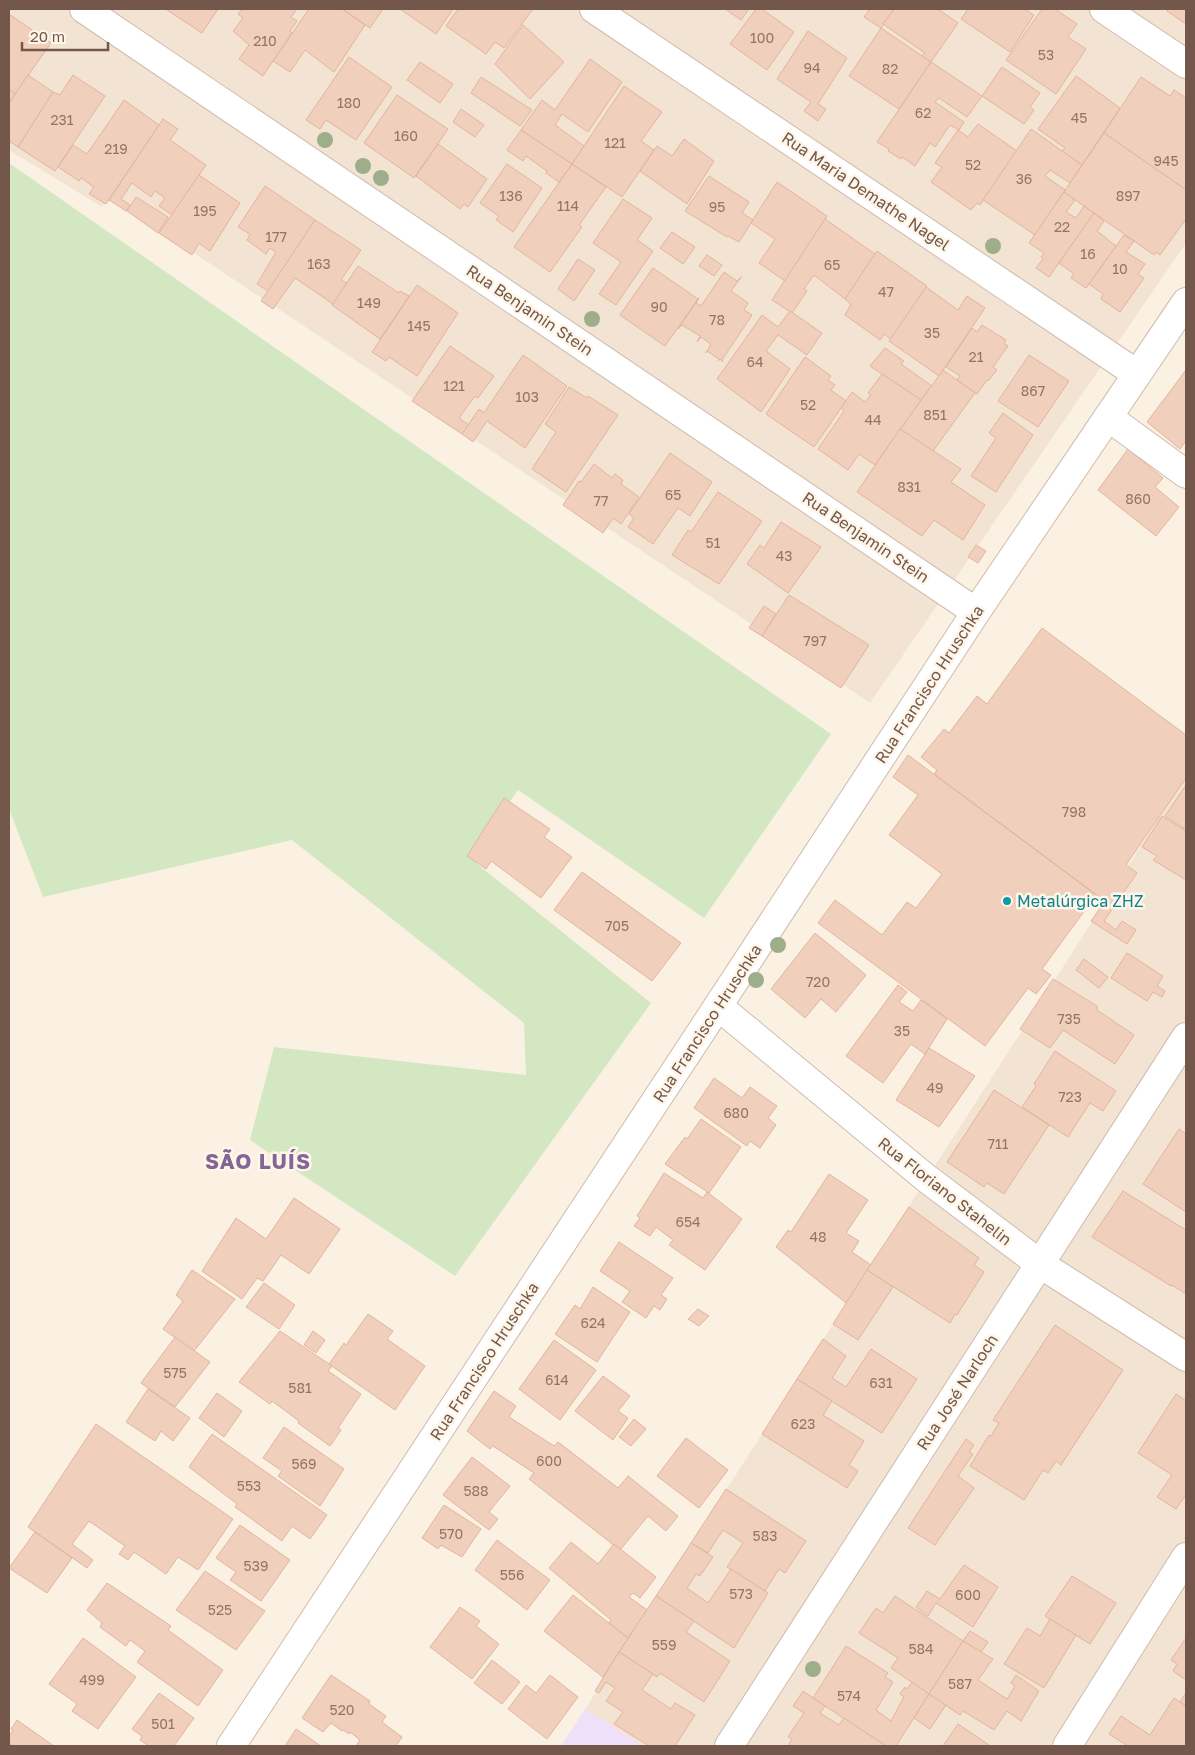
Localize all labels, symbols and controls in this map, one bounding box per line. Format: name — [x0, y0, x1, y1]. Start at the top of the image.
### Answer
scale bar — [22, 20, 109, 52]
text: 20 m — [30, 27, 65, 45]
house number: 100 — [750, 29, 774, 46]
house number: 210 — [253, 32, 277, 49]
house number: 53 — [1038, 46, 1054, 63]
house number: 94 — [803, 59, 821, 76]
house number: 82 — [882, 60, 898, 77]
house number: 180 — [337, 94, 361, 111]
house number: 62 — [915, 104, 931, 121]
house number: 45 — [1071, 109, 1087, 126]
house number: 231 — [50, 111, 74, 128]
house number: 160 — [394, 127, 418, 144]
street label: Rua Maria Demathe Nagel — [778, 127, 954, 255]
house number: 121 — [604, 134, 626, 151]
house number: 219 — [104, 140, 128, 157]
house number: 945 — [1153, 152, 1179, 169]
house number: 52 — [965, 156, 981, 173]
house number: 36 — [1016, 170, 1032, 187]
house number: 136 — [499, 187, 523, 204]
house number: 897 — [1116, 187, 1140, 204]
house number: 114 — [557, 197, 579, 214]
house number: 95 — [709, 198, 725, 215]
house number: 195 — [193, 202, 217, 219]
house number: 22 — [1054, 218, 1070, 235]
house number: 177 — [265, 228, 287, 245]
house number: 16 — [1080, 245, 1096, 262]
house number: 163 — [307, 255, 331, 272]
house number: 65 — [824, 256, 840, 273]
street label: Rua Benjamin Stein — [463, 260, 597, 360]
house number: 10 — [1112, 260, 1128, 277]
house number: 47 — [878, 283, 894, 300]
house number: 149 — [357, 294, 381, 311]
house number: 90 — [650, 298, 668, 315]
house number: 78 — [709, 311, 725, 328]
house number: 145 — [407, 317, 431, 334]
house number: 35 — [924, 324, 940, 341]
house number: 21 — [969, 348, 984, 365]
house number: 64 — [746, 353, 764, 370]
house number: 121 — [443, 377, 465, 394]
house number: 867 — [1021, 382, 1045, 399]
house number: 103 — [515, 388, 539, 405]
house number: 52 — [800, 396, 816, 413]
house number: 851 — [923, 406, 947, 423]
house number: 44 — [864, 411, 882, 428]
house number: 831 — [897, 478, 921, 495]
house number: 65 — [665, 486, 681, 503]
street label: Rua Benjamin Stein — [799, 487, 933, 587]
house number: 860 — [1125, 490, 1151, 507]
house number: 77 — [594, 492, 608, 509]
house number: 51 — [706, 534, 721, 551]
house number: 43 — [776, 547, 792, 564]
street label: Rua Francisco Hruschka — [870, 601, 988, 767]
house number: 797 — [803, 632, 827, 649]
house number: 798 — [1062, 803, 1086, 820]
place label: Metalúrgica ZHZ — [1017, 891, 1144, 911]
marker: Metalúrgica ZHZ — [1001, 895, 1013, 907]
house number: 705 — [605, 917, 629, 934]
street label: Rua Francisco Hruschka — [648, 940, 766, 1106]
house number: 720 — [806, 973, 830, 990]
house number: 735 — [1057, 1010, 1081, 1027]
house number: 35 — [894, 1022, 910, 1039]
house number: 49 — [926, 1079, 944, 1096]
house number: 723 — [1058, 1088, 1082, 1105]
house number: 680 — [723, 1104, 749, 1121]
street label: Rua Floriano Stahelin — [874, 1133, 1016, 1249]
house number: 711 — [988, 1135, 1009, 1152]
district label: SÃO LUÍS — [205, 1148, 311, 1174]
house number: 654 — [675, 1213, 701, 1230]
house number: 48 — [809, 1228, 827, 1245]
street label: Rua Francisco Hruschka — [425, 1278, 543, 1444]
house number: 624 — [580, 1314, 606, 1331]
street label: Rua José Narloch — [912, 1330, 1002, 1454]
house number: 575 — [163, 1364, 187, 1381]
house number: 614 — [545, 1371, 569, 1388]
house number: 631 — [869, 1374, 893, 1391]
house number: 581 — [288, 1379, 312, 1396]
house number: 623 — [791, 1415, 815, 1432]
house number: 600 — [536, 1452, 562, 1469]
house number: 569 — [291, 1455, 317, 1472]
house number: 553 — [237, 1477, 261, 1494]
house number: 588 — [463, 1482, 489, 1499]
house number: 570 — [439, 1525, 463, 1542]
house number: 583 — [753, 1527, 777, 1544]
house number: 539 — [244, 1557, 268, 1574]
house number: 556 — [500, 1566, 524, 1583]
house number: 573 — [729, 1585, 753, 1602]
house number: 600 — [955, 1586, 981, 1603]
house number: 525 — [208, 1601, 232, 1618]
house number: 559 — [652, 1636, 676, 1653]
house number: 584 — [908, 1640, 934, 1657]
house number: 499 — [79, 1671, 105, 1688]
house number: 587 — [948, 1675, 972, 1692]
house number: 574 — [837, 1687, 861, 1704]
house number: 520 — [330, 1701, 354, 1718]
house number: 501 — [151, 1715, 175, 1732]

